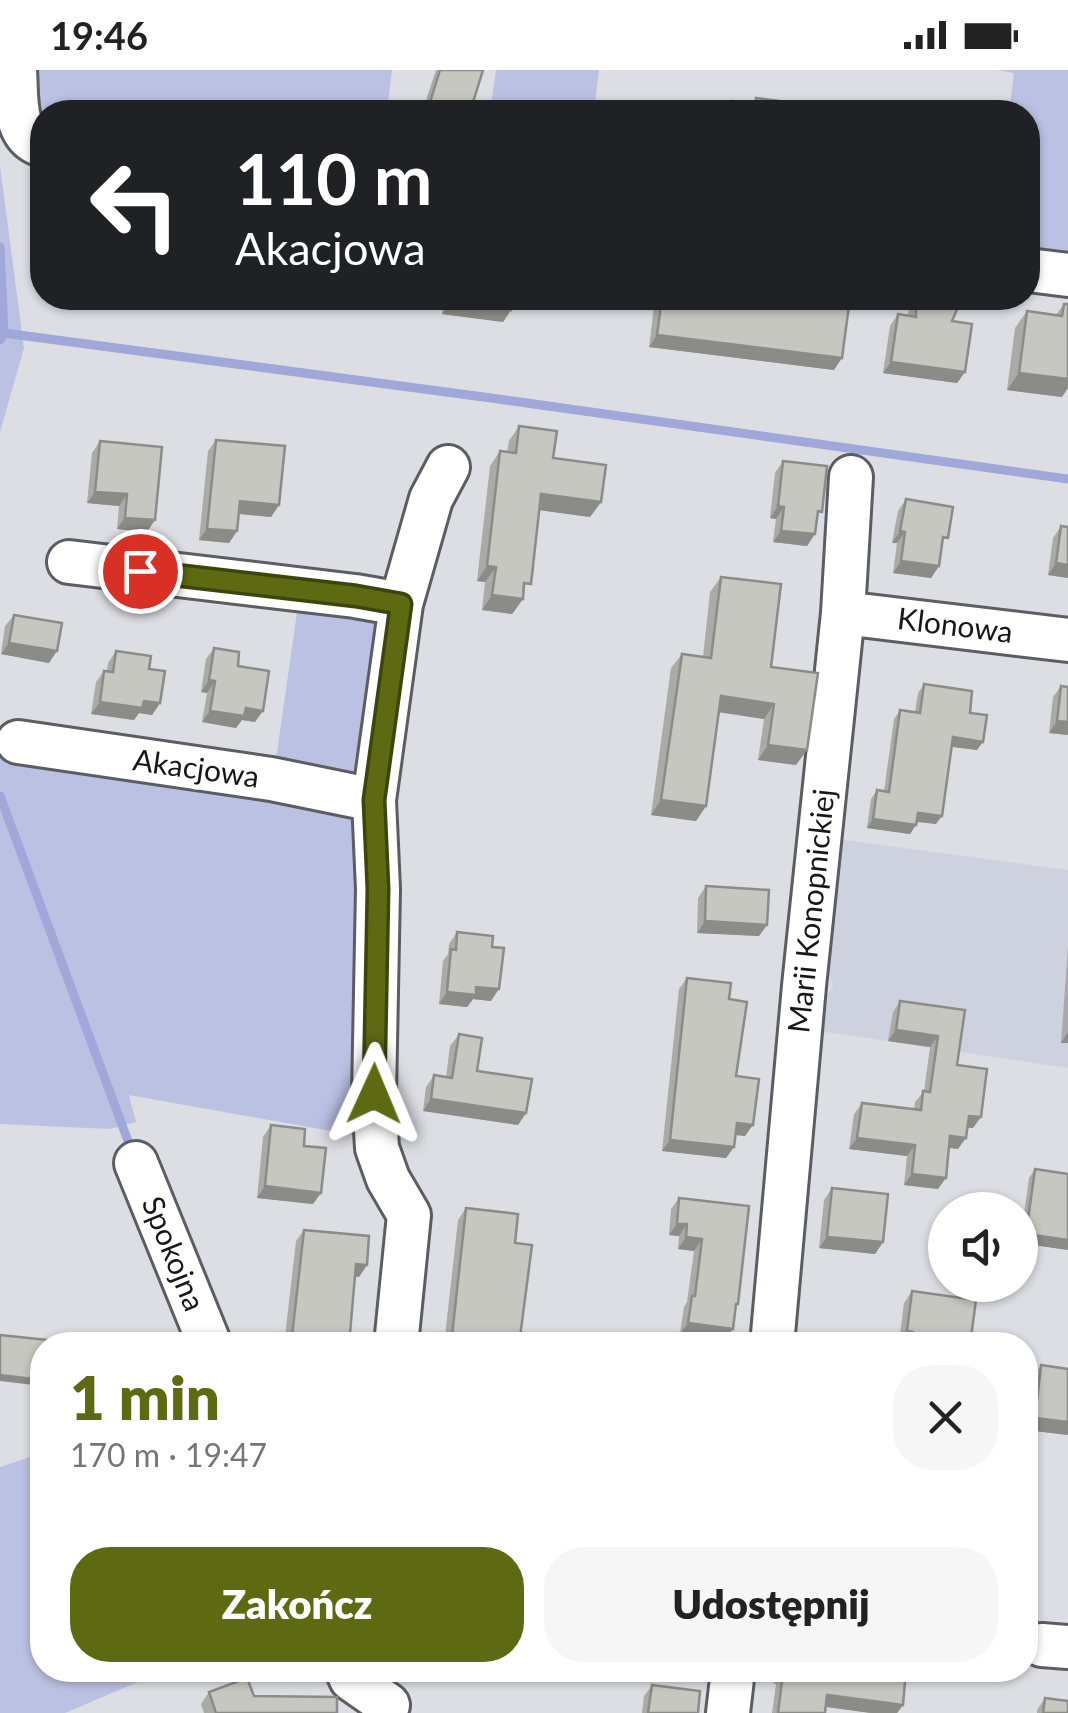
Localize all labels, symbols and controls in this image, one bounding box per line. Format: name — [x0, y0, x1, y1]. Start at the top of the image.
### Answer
text: 19:46 — [50, 12, 148, 58]
text: 110 m — [235, 136, 432, 220]
icon: left — [70, 140, 200, 270]
text: Akacjowa — [235, 221, 426, 275]
pin — [98, 529, 183, 614]
icon: arrive — [113, 544, 168, 599]
street label: Klonowa — [896, 599, 1015, 649]
street label: Akacjowa — [131, 740, 262, 794]
street label: Marii Konopnickiej — [779, 787, 841, 1035]
position arrow — [322, 1042, 426, 1146]
street label: Spokojna — [136, 1191, 214, 1316]
map controls — [928, 1192, 1038, 1302]
button: sound — [928, 1192, 1038, 1302]
text: 1 min — [70, 1361, 220, 1433]
button: close — [893, 1365, 998, 1470]
text: 170 m · 19:47 — [70, 1435, 267, 1474]
button: Zakończ — [70, 1547, 524, 1662]
button: Udostępnij — [544, 1547, 998, 1662]

